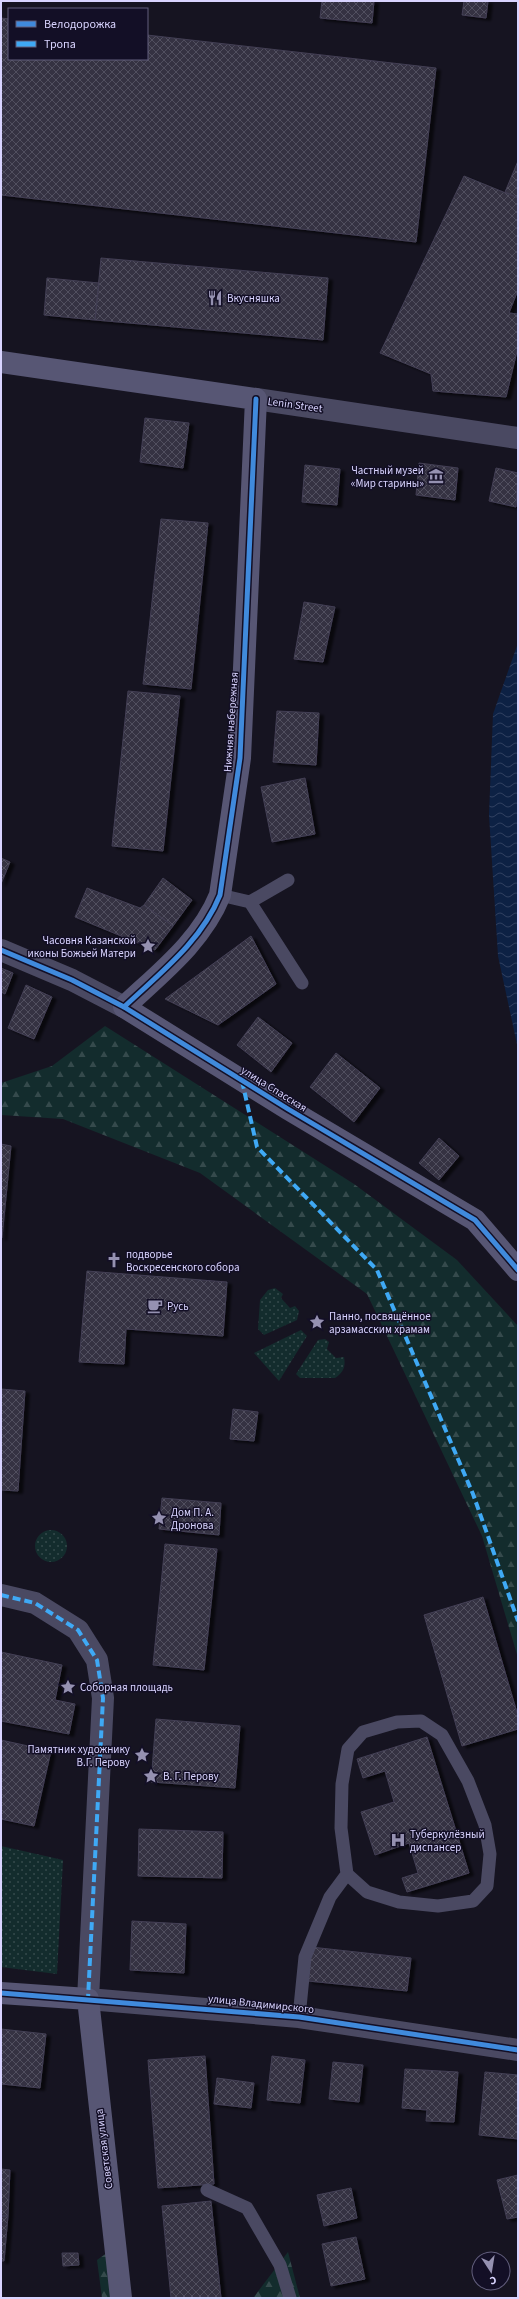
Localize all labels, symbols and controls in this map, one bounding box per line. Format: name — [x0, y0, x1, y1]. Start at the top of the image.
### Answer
legend — [8, 8, 148, 60]
text: Велодорожка — [44, 16, 116, 33]
text: Тропа — [44, 36, 76, 53]
restaurant icon: Вкусняшка — [206, 289, 224, 307]
place label: Вкусняшка — [227, 291, 280, 306]
street label: Lenin Street — [267, 394, 324, 416]
place label: Частный музей «Мир старины» — [351, 463, 424, 491]
museum icon: Частный музей «Мир старины» — [427, 467, 445, 485]
street label: Нижняя набережная — [220, 671, 242, 773]
place label: Часовня Казанской иконы Божьей Матери — [28, 933, 136, 961]
place icon: Часовня Казанской иконы Божьей Матери — [139, 937, 157, 955]
street label: улица Спасская — [238, 1063, 310, 1115]
place label: подворье Воскресенского собора — [126, 1247, 240, 1275]
church icon: подворье Воскресенского собора — [105, 1251, 123, 1269]
cafe icon: Русь — [146, 1297, 164, 1315]
place label: Русь — [167, 1299, 189, 1314]
place label: Панно, посвящённое арзамасским храмам — [329, 1309, 431, 1337]
place icon: Панно, посвящённое арзамасским храмам — [308, 1313, 326, 1331]
place label: Дом П. А. Дронова — [171, 1505, 214, 1533]
place icon: Дом П. А. Дронова — [150, 1509, 168, 1527]
place icon: Соборная площадь — [59, 1678, 77, 1696]
place label: Соборная площадь — [80, 1680, 173, 1695]
place label: Памятник художнику В.Г. Перову — [27, 1742, 130, 1770]
place icon: Памятник художнику В.Г. Перову — [133, 1746, 151, 1764]
place icon: В. Г. Перову — [142, 1767, 160, 1785]
place label: В. Г. Перову — [163, 1769, 219, 1784]
place label: Туберкулёзный диспансер — [410, 1827, 485, 1855]
hospital icon: Туберкулёзный диспансер — [389, 1831, 407, 1849]
street label: улица Владимирского — [207, 1991, 315, 2017]
street label: Советская улица — [92, 2108, 116, 2190]
north arrow — [471, 2251, 511, 2291]
text: С — [488, 2272, 498, 2288]

